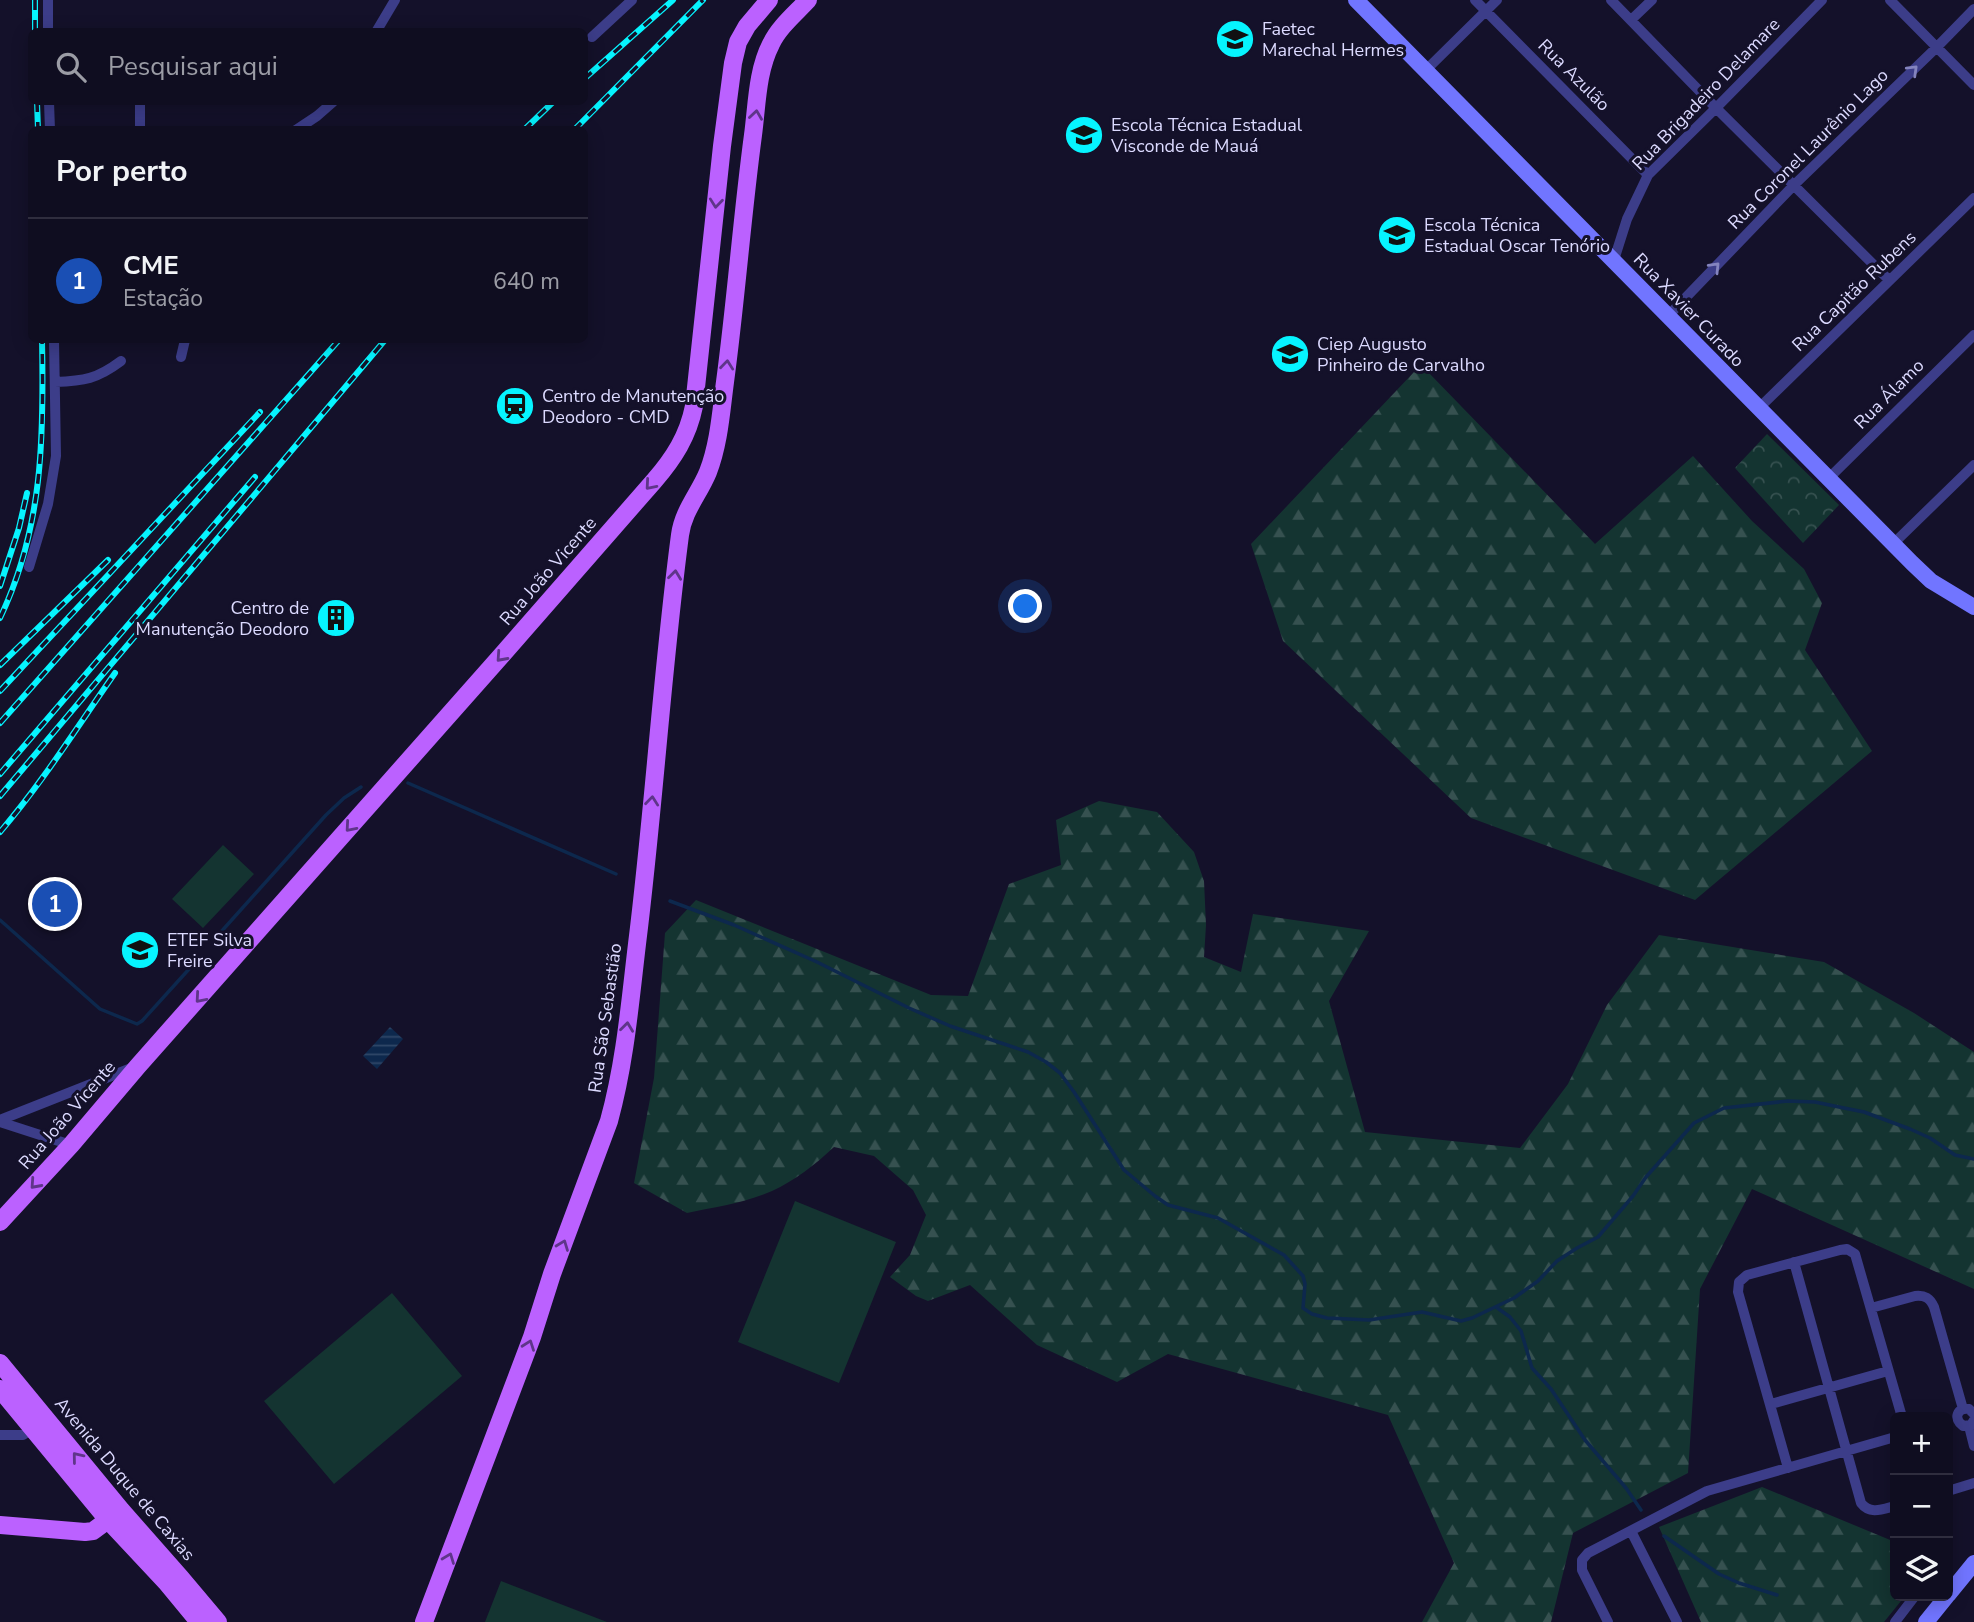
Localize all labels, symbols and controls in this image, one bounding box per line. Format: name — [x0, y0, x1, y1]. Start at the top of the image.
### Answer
street label: Rua Brigadeiro Delamare — [1627, 13, 1785, 175]
place label: Faetec Marechal Hermes — [1262, 17, 1404, 62]
school or university icon: Faetec Marechal Hermes — [1214, 18, 1256, 60]
search box — [28, 28, 588, 105]
street label: Rua Azulão — [1533, 34, 1615, 116]
icon: search — [52, 48, 90, 86]
text: Pesquisar aqui — [108, 49, 278, 84]
street label: Rua Coronel Laurênio Lago — [1722, 63, 1894, 235]
one-way arrow — [1905, 65, 1918, 78]
one-way arrow — [748, 109, 763, 120]
place label: Escola Técnica Estadual Visconde de Mauá — [1110, 113, 1303, 158]
school or university icon: Escola Técnica Estadual Visconde de Mauá — [1063, 114, 1105, 156]
text: Por perto — [56, 151, 187, 192]
one-way arrow — [709, 197, 724, 209]
place label: Escola Técnica Estadual Oscar Tenório — [1424, 213, 1610, 258]
school or university icon: Escola Técnica Estadual Oscar Tenório — [1376, 214, 1418, 256]
street label: Rua Capitão Rubens — [1787, 225, 1921, 357]
text: CME — [123, 248, 179, 283]
street label: Rua Xavier Curado — [1628, 248, 1750, 372]
one-way arrow — [1707, 262, 1719, 275]
text: 1 — [72, 266, 86, 297]
text: 640 m — [493, 266, 560, 297]
text: Estação — [123, 283, 203, 314]
place label: Ciep Augusto Pinheiro de Carvalho — [1317, 332, 1485, 377]
school or university icon: Ciep Augusto Pinheiro de Carvalho — [1269, 333, 1311, 375]
street label: Rua Álamo — [1849, 354, 1929, 434]
one-way arrow — [719, 359, 734, 370]
place label: Centro de Manutenção Deodoro - CMD — [542, 384, 724, 429]
station icon: Centro de Manutenção Deodoro - CMD — [494, 385, 536, 427]
one-way arrow — [646, 477, 658, 490]
street label: Rua João Vicente — [494, 512, 602, 630]
one-way arrow — [668, 569, 683, 581]
your location — [1008, 589, 1042, 623]
place label: Centro de Manutenção Deodoro — [136, 596, 309, 641]
building icon: Centro de Manutenção Deodoro — [315, 597, 357, 639]
one-way arrow — [497, 649, 509, 662]
one-way arrow — [644, 795, 659, 806]
one-way arrow — [346, 819, 358, 832]
pin: 1 — [32, 878, 78, 930]
place label: ETEF Silva Freire — [167, 928, 252, 973]
school or university icon: ETEF Silva Freire — [119, 929, 161, 971]
street label: Rua São Sebastião — [583, 942, 627, 1094]
one-way arrow — [196, 990, 208, 1003]
one-way arrow — [619, 1021, 634, 1033]
street label: Rua João Vicente — [13, 1056, 121, 1174]
one-way arrow — [31, 1176, 44, 1189]
one-way arrow — [554, 1239, 568, 1251]
one-way arrow — [520, 1340, 534, 1352]
street label: Avenida Duque de Caxias — [49, 1392, 201, 1566]
map controls — [1890, 1412, 1953, 1601]
button: + — [1890, 1412, 1953, 1475]
one-way arrow — [73, 1453, 86, 1465]
button: − — [1890, 1475, 1953, 1538]
button: layers — [1890, 1538, 1953, 1601]
one-way arrow — [440, 1553, 454, 1565]

